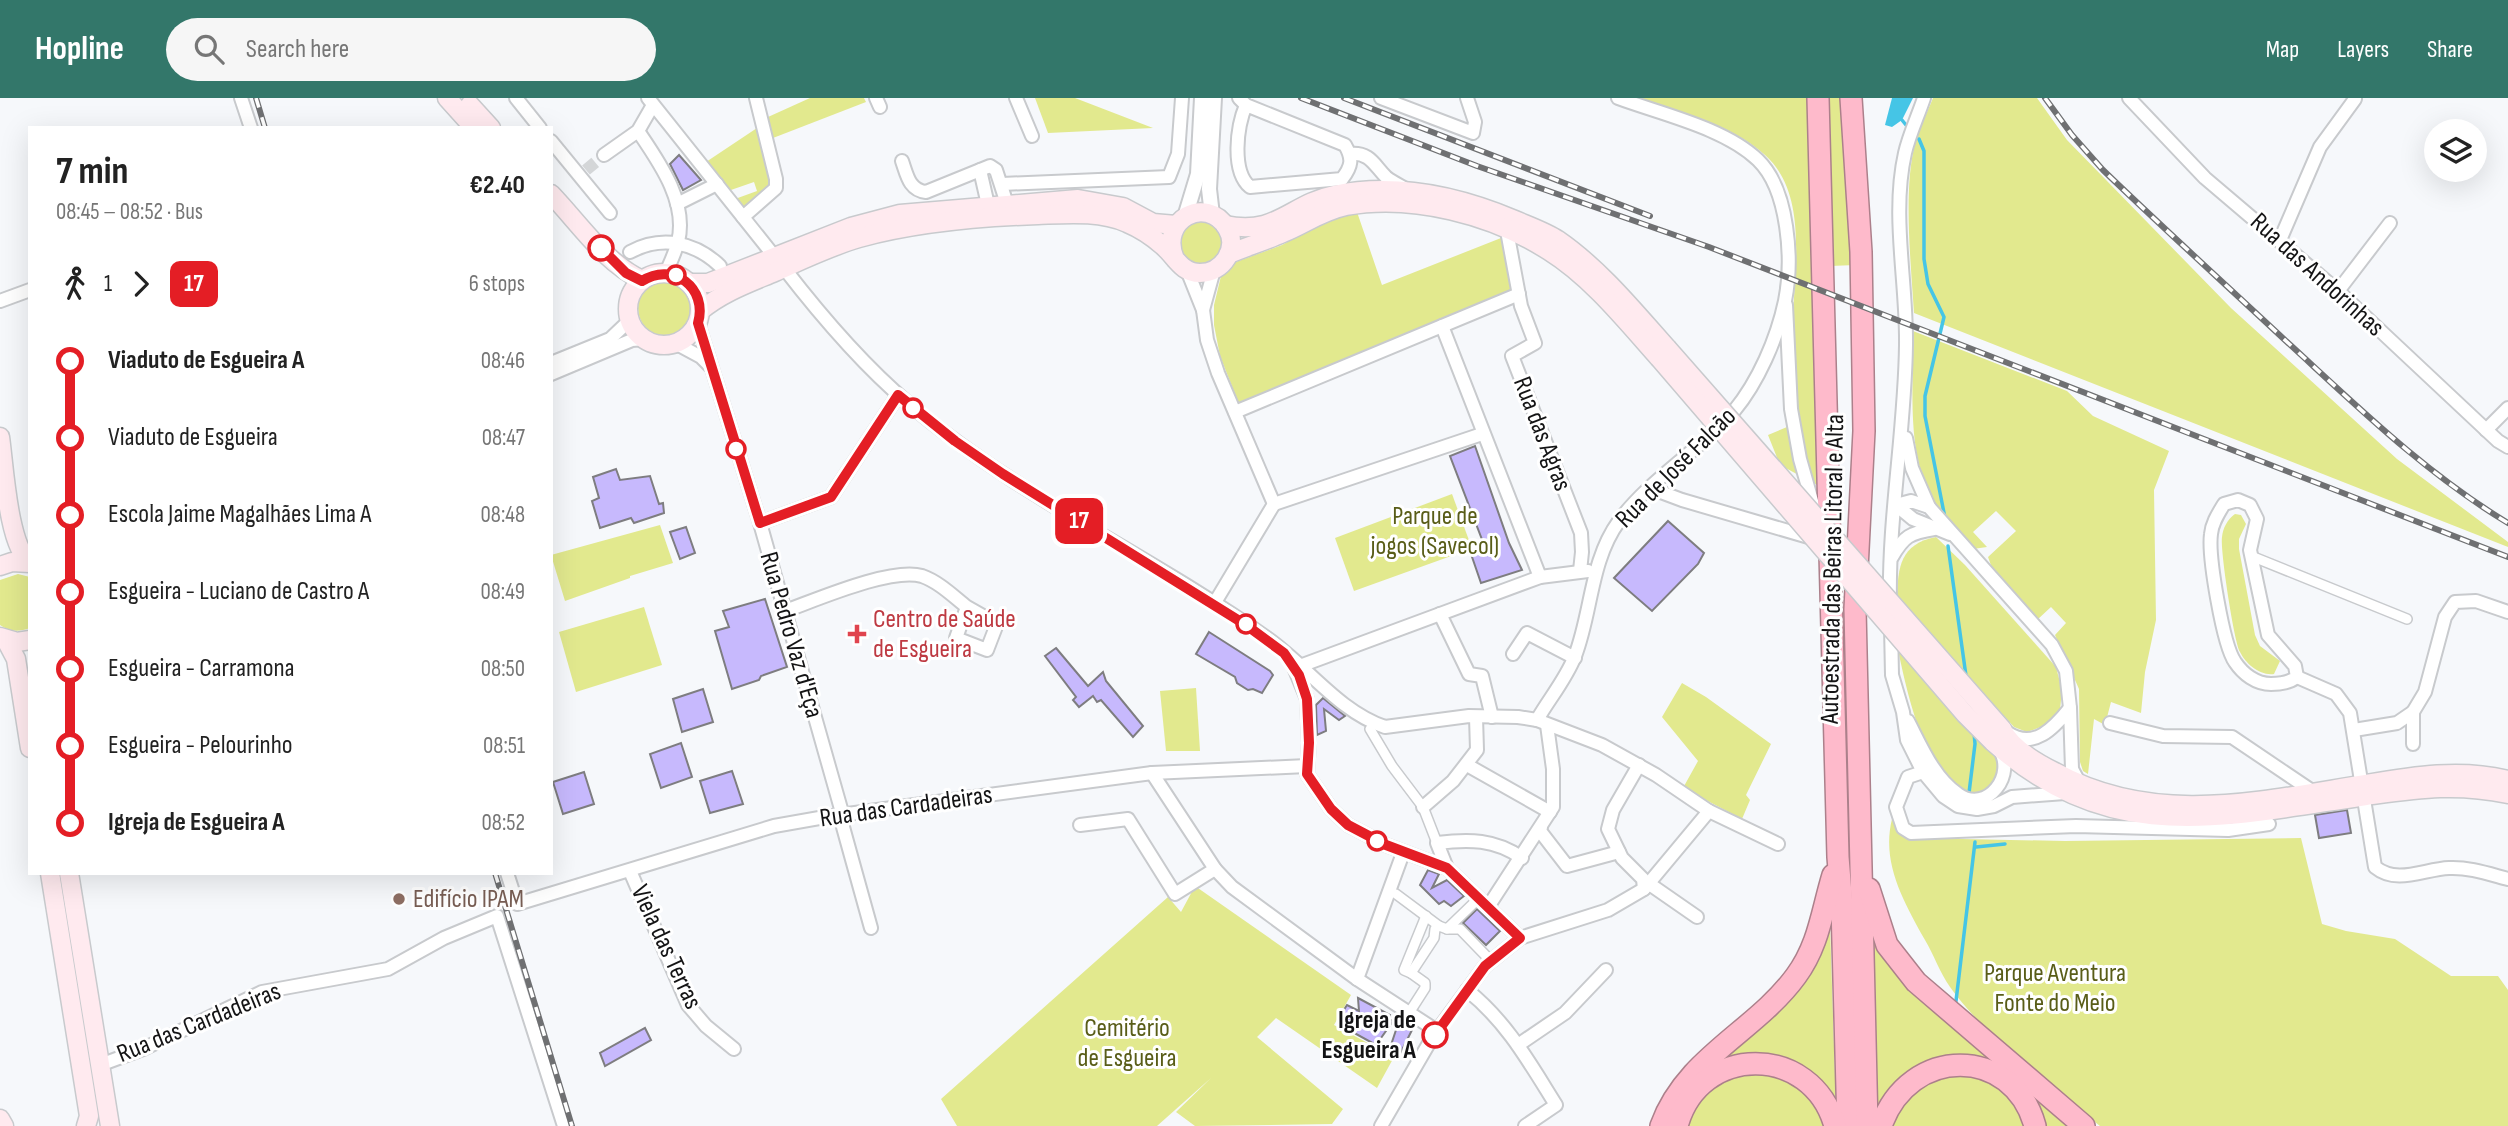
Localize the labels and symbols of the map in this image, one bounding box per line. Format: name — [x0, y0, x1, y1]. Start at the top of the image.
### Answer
street label: Rua das Andorinhas — [2244, 207, 2390, 343]
unlabelled marker — [588, 235, 614, 261]
unlabelled marker — [666, 265, 686, 285]
street label: Rua das Agras — [1506, 373, 1578, 495]
unlabelled marker — [903, 398, 923, 418]
street label: Rua de José Falcão — [1609, 401, 1743, 535]
street label: Autoestrada das Beiras Litoral e Alta — [1815, 414, 1851, 725]
unlabelled marker — [726, 439, 746, 459]
line badge: 17 — [1048, 498, 1110, 544]
park label: Parque de jogos (Savecol) — [1370, 501, 1499, 562]
street label: Rua Pedro Vaz d'Eça — [753, 548, 829, 722]
place label: Centro de Saúde de Esgueira — [873, 604, 1016, 665]
unlabelled marker — [1236, 614, 1256, 634]
marker: Centro de Saúde de Esgueira — [847, 624, 867, 644]
street label: Rua das Cardadeiras — [818, 780, 994, 834]
unlabelled marker — [1367, 831, 1387, 851]
street label: Viela das Terras — [624, 880, 708, 1014]
place label: Edifício IPAM — [413, 884, 524, 915]
marker: Edifício IPAM — [391, 891, 407, 907]
park label: Parque Aventura Fonte do Meio — [1984, 958, 2126, 1019]
street label: Rua das Cardadeiras — [113, 976, 285, 1070]
place label: Igreja de Esgueira A — [1321, 1005, 1417, 1066]
park label: Cemitério de Esgueira — [1078, 1013, 1176, 1074]
marker: Igreja de Esgueira A — [1422, 1022, 1448, 1048]

